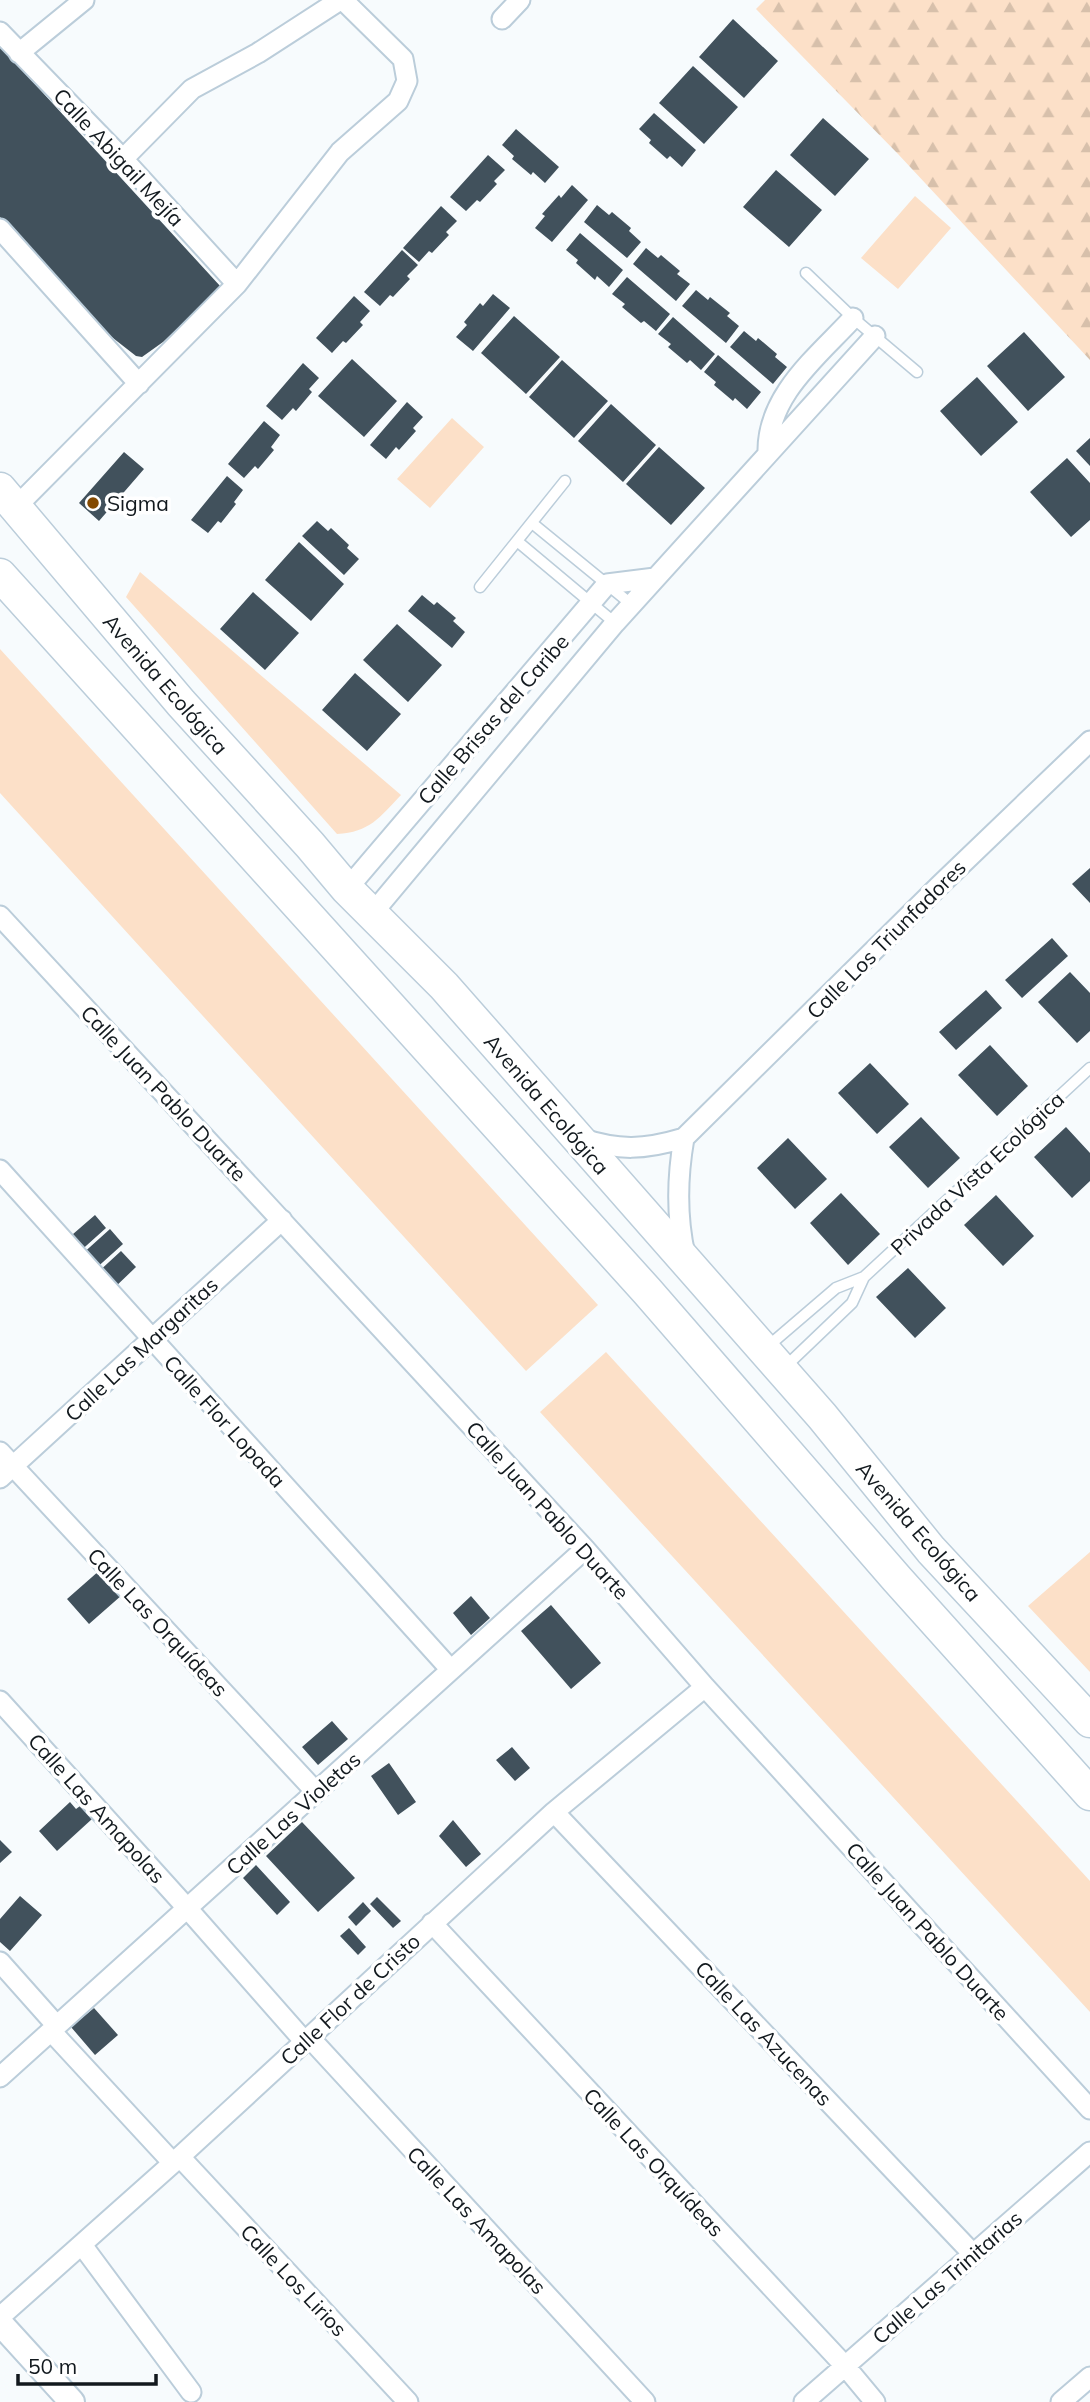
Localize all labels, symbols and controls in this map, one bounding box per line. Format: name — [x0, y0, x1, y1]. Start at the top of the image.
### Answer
street label: Calle Abigail Mejía — [48, 83, 190, 231]
place label: Sigma — [107, 490, 169, 516]
marker: Sigma — [85, 495, 101, 511]
street label: Avenida Ecológica — [98, 609, 234, 759]
street label: Calle Brisas del Caribe — [412, 629, 574, 809]
street label: Calle Los Triunfadores — [801, 854, 971, 1024]
street label: Calle Juan Pablo Duarte — [76, 1000, 252, 1186]
street label: Avenida Ecológica — [479, 1029, 615, 1179]
street label: Privada Vista Ecológica — [885, 1086, 1069, 1260]
street label: Calle Las Margaritas — [59, 1271, 223, 1427]
street label: Calle Flor Lopada — [159, 1349, 291, 1493]
street label: Calle Juan Pablo Duarte — [461, 1415, 635, 1605]
street label: Avenida Ecológica — [851, 1456, 987, 1606]
street label: Calle Las Orquídeas — [82, 1542, 234, 1702]
street label: Calle Las Amapolas — [23, 1728, 171, 1888]
street label: Calle Las Violetas — [220, 1746, 366, 1880]
street label: Calle Juan Pablo Duarte — [841, 1836, 1015, 2026]
street label: Calle Flor de Cristo — [275, 1928, 425, 2070]
street label: Calle Las Azucenas — [690, 1955, 838, 2111]
street label: Calle Las Orquídeas — [578, 2082, 730, 2242]
street label: Calle Las Amapolas — [402, 2141, 552, 2299]
street label: Calle Las Trinitarias — [867, 2205, 1027, 2349]
street label: Calle Los Lirios — [235, 2218, 353, 2342]
scale bar — [18, 2342, 156, 2386]
text: 50 m — [28, 2353, 77, 2379]

